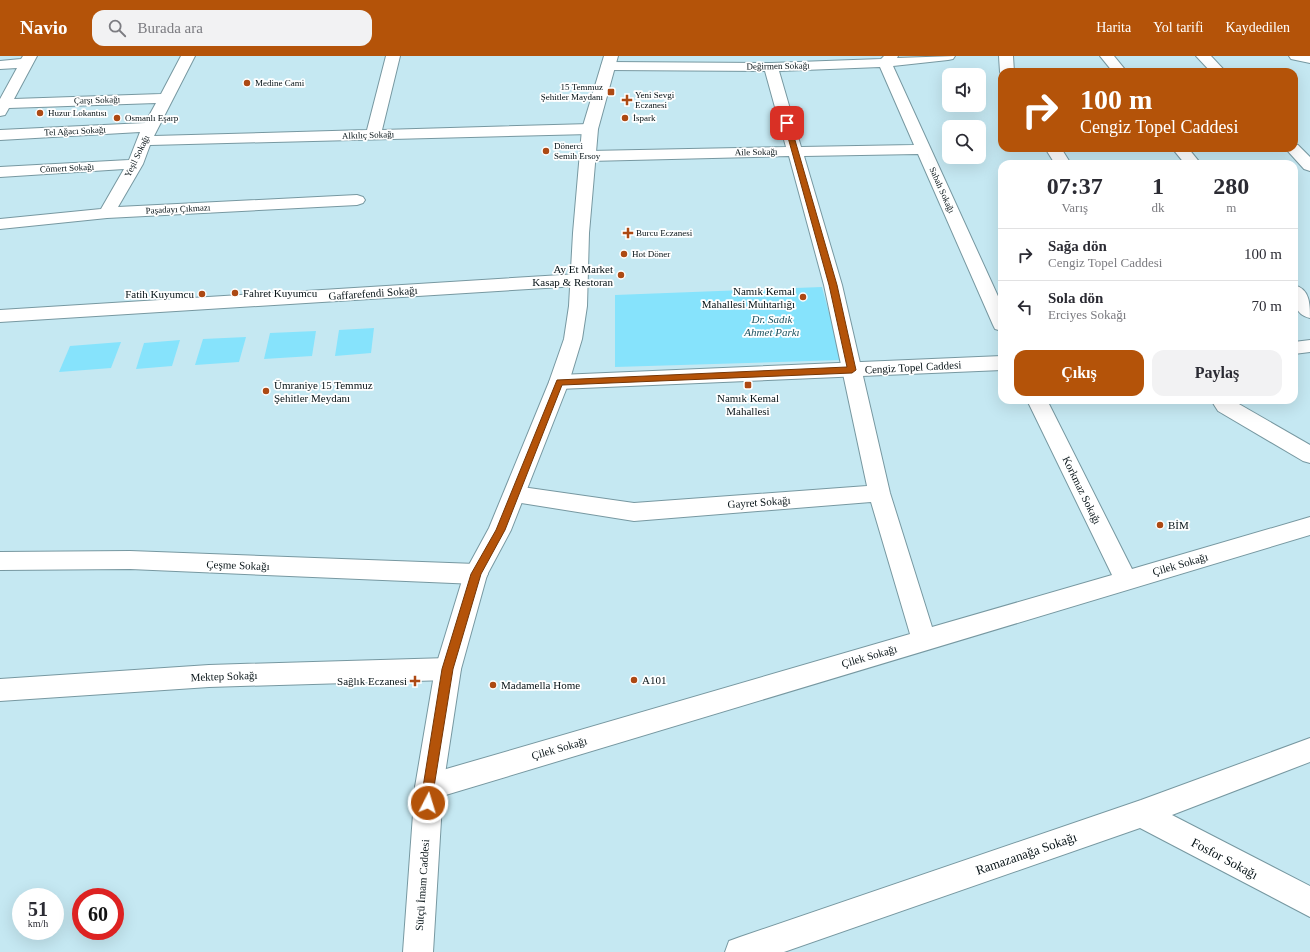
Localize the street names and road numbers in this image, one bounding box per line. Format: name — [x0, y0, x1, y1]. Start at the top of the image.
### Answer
street label: Değirmen Sokağı — [746, 60, 810, 72]
street label: Çarşı Sokağı — [74, 94, 121, 106]
street label: Tel Ağacı Sokağı — [44, 124, 107, 138]
street label: Alkılıç Sokağı — [342, 129, 395, 141]
street label: Yeşil Sokağı — [123, 133, 152, 179]
street label: Aile Sokağı — [735, 147, 778, 157]
street label: Cömert Sokağı — [40, 162, 95, 174]
street label: Sabah Sokağı — [927, 165, 957, 215]
street label: Paşadayı Çıkmazı — [145, 202, 211, 216]
street label: Gaffarefendi Sokağı — [328, 284, 418, 302]
street label: Cengiz Topel Caddesi — [864, 358, 962, 376]
street label: Korkmaz Sokağı — [1060, 454, 1104, 526]
street label: Gayret Sokağı — [727, 494, 791, 510]
street label: Çilek Sokağı — [1151, 550, 1209, 578]
street label: Çeşme Sokağı — [206, 558, 270, 572]
street label: Çilek Sokağı — [840, 642, 898, 670]
street label: Mektep Sokağı — [190, 669, 258, 683]
street label: Çilek Sokağı — [530, 734, 588, 762]
street label: Ramazanağa Sokağı — [974, 829, 1079, 878]
street label: Fosfor Sokağı — [1189, 835, 1261, 882]
street label: Sütçü İmam Caddesi — [413, 839, 431, 931]

